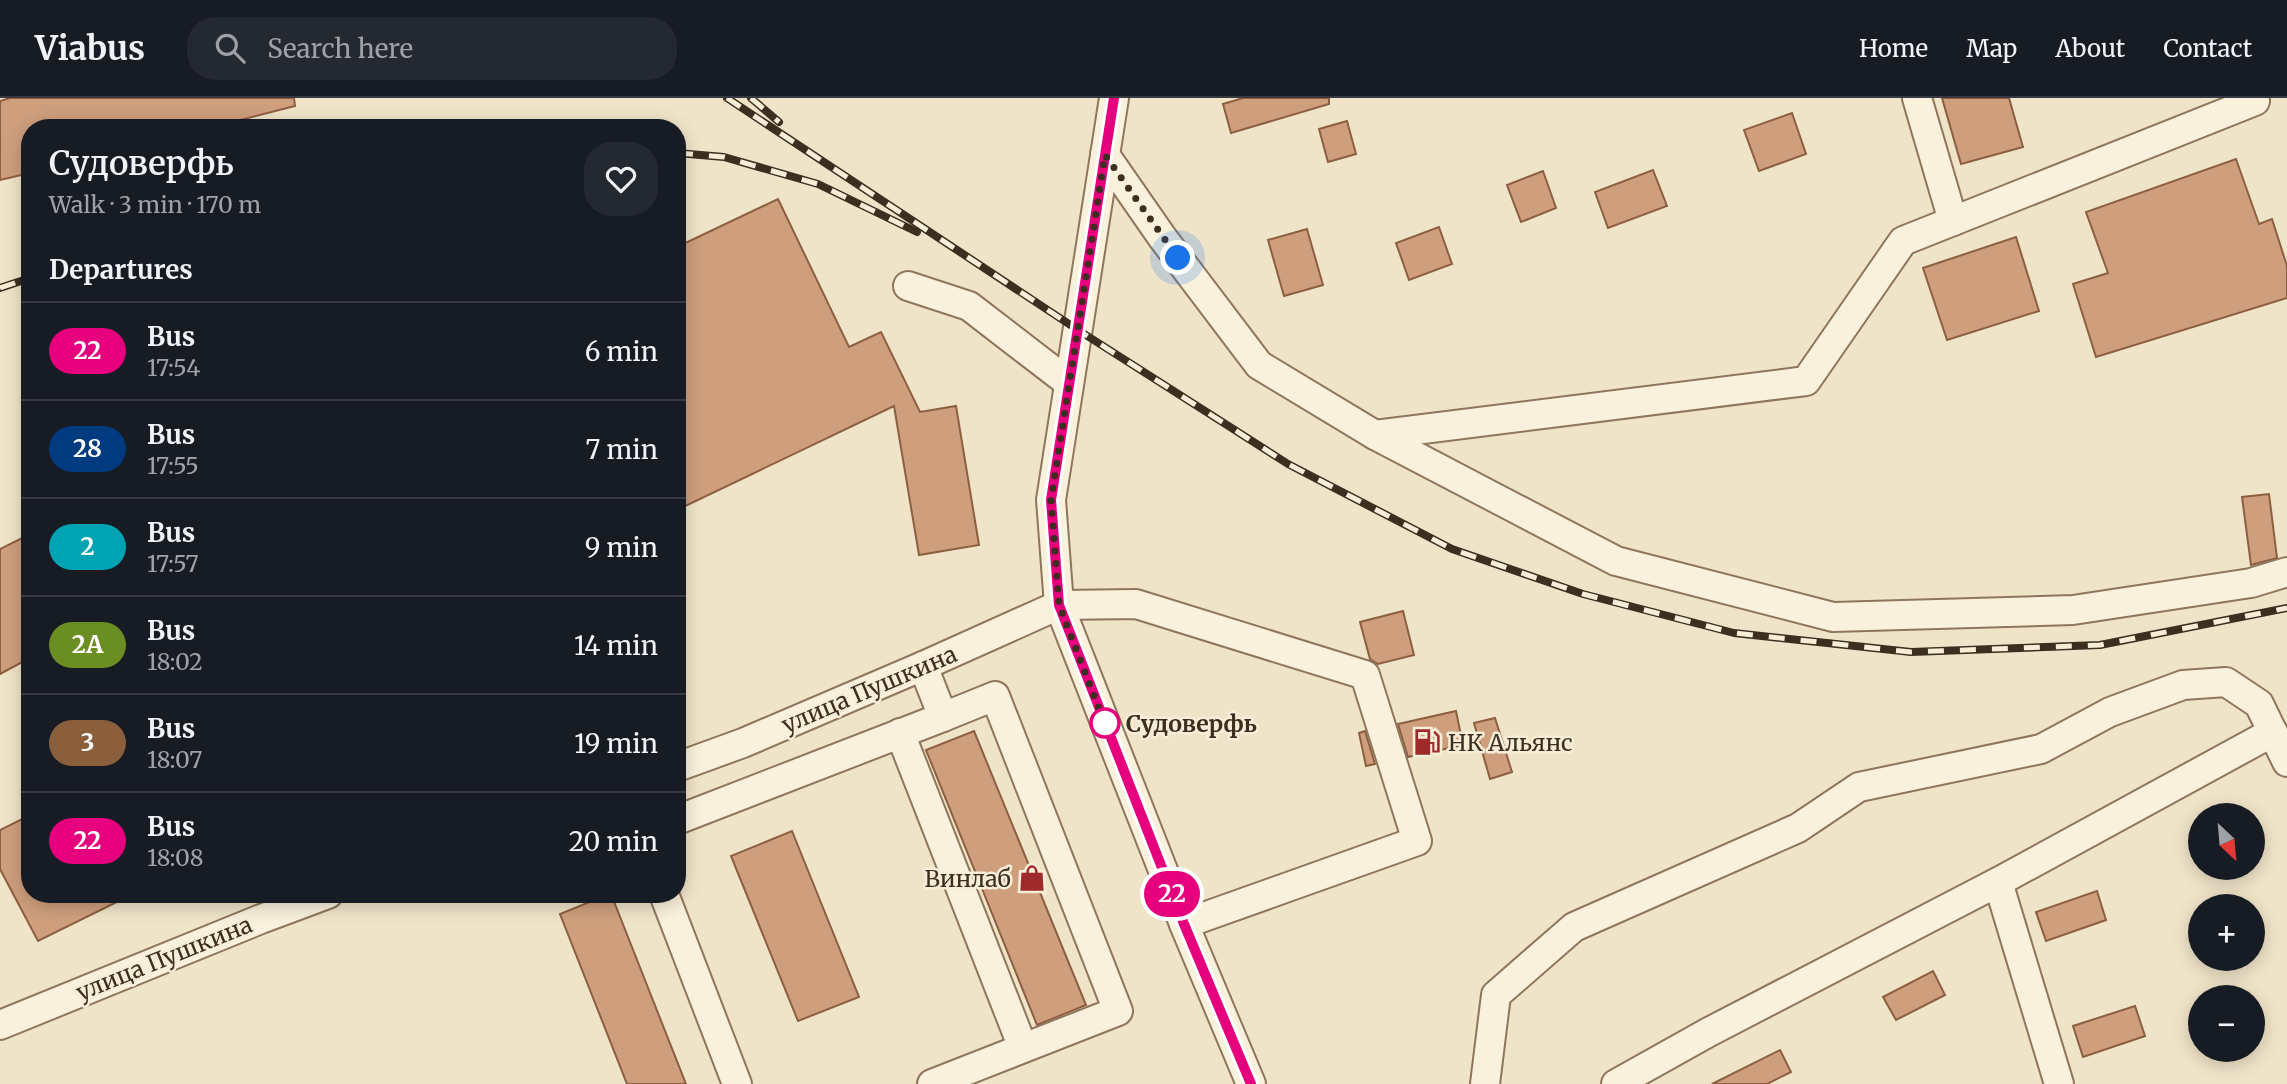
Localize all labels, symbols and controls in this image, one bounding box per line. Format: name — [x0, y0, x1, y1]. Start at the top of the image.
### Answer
search box — [187, 17, 677, 80]
text: Viabus — [35, 28, 145, 69]
icon: search — [211, 29, 249, 67]
text: Search here — [267, 32, 413, 65]
text: Home — [1859, 33, 1928, 64]
text: Map — [1966, 33, 2017, 64]
text: About — [2055, 33, 2125, 64]
text: Contact — [2163, 33, 2252, 64]
button: heart — [584, 142, 658, 216]
text: Судоверфь — [49, 143, 234, 184]
text: Walk · 3 min · 170 m — [49, 190, 261, 219]
your location — [1160, 240, 1195, 275]
text: Departures — [49, 253, 193, 286]
text: Bus — [147, 320, 195, 353]
text: 22 — [74, 335, 101, 366]
text: 6 min — [585, 335, 658, 368]
text: 17:54 — [147, 353, 200, 382]
text: Bus — [147, 418, 195, 451]
text: 28 — [73, 433, 102, 464]
text: 7 min — [586, 433, 658, 466]
text: 17:55 — [147, 451, 199, 480]
text: Bus — [147, 516, 195, 549]
text: 2 — [80, 531, 95, 562]
text: 9 min — [585, 531, 658, 564]
text: 17:57 — [147, 549, 199, 578]
text: Bus — [147, 614, 195, 647]
text: 2А — [72, 629, 103, 660]
text: 14 min — [574, 629, 658, 662]
street label: улица Пушкина — [777, 639, 961, 739]
text: 18:02 — [147, 647, 203, 676]
marker: Судоверфь — [1090, 708, 1120, 738]
place label: Судоверфь — [1126, 709, 1257, 738]
text: Bus — [147, 712, 195, 745]
text: 3 — [81, 727, 94, 758]
text: 19 min — [574, 727, 658, 760]
fuel station icon: НК Альянс — [1412, 727, 1442, 757]
place label: НК Альянс — [1448, 728, 1573, 757]
text: 18:07 — [147, 745, 202, 774]
north arrow — [2188, 803, 2264, 880]
map controls — [2188, 803, 2265, 1062]
text: Bus — [147, 810, 195, 843]
text: 22 — [74, 825, 101, 856]
text: 20 min — [569, 825, 658, 858]
text: 18:08 — [147, 843, 203, 872]
shop icon: Винлаб — [1017, 863, 1047, 893]
place label: Винлаб — [924, 864, 1011, 893]
line badge: 22 — [1140, 871, 1204, 917]
text: 22 — [1158, 878, 1186, 909]
button: + — [2188, 894, 2265, 971]
street label: улица Пушкина — [72, 909, 256, 1007]
button: − — [2188, 985, 2265, 1062]

